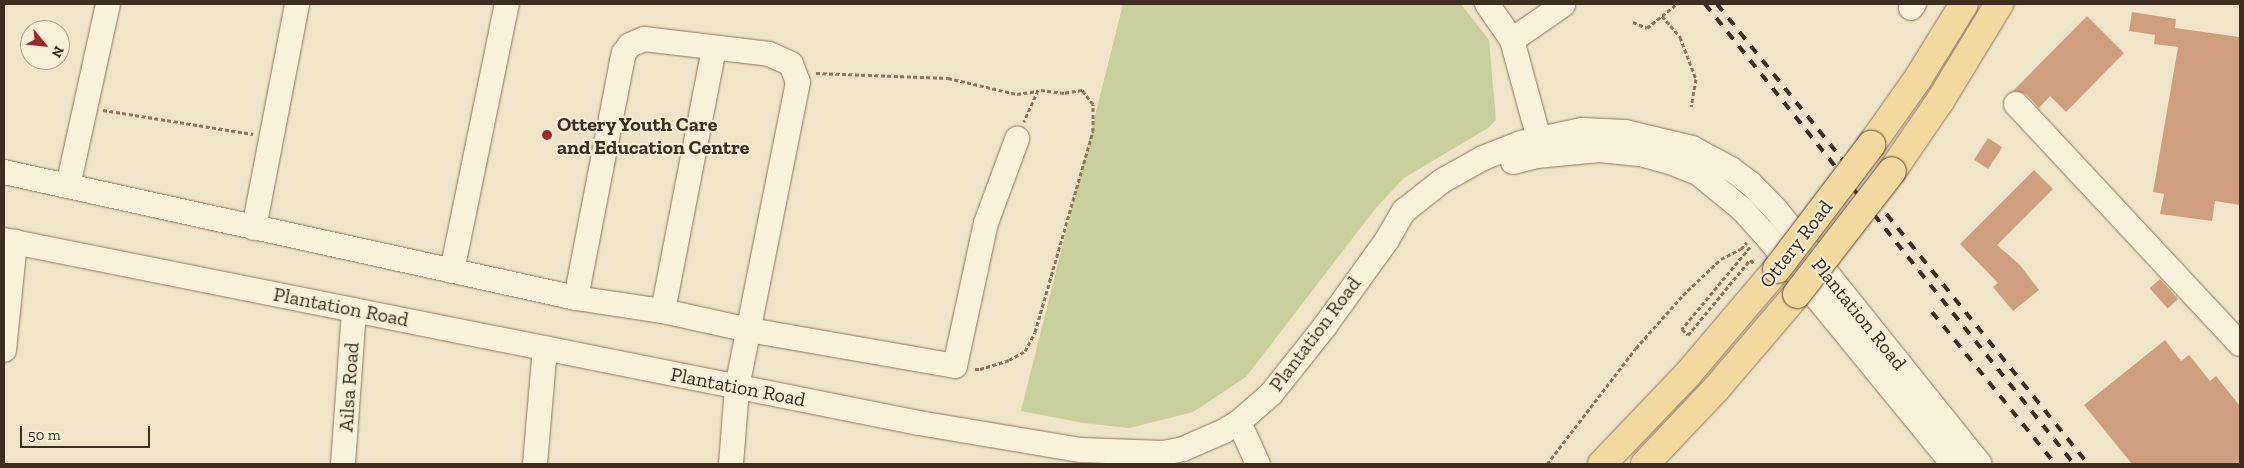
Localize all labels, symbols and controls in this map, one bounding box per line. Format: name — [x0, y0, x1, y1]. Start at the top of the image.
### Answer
north arrow — [20, 20, 70, 70]
text: N — [48, 43, 68, 60]
place label: Ottery Youth Care and Education Centre — [557, 112, 749, 159]
marker: Ottery Youth Care and Education Centre — [541, 129, 553, 141]
street label: Ottery Road — [1754, 195, 1838, 293]
street label: Plantation Road — [1806, 253, 1912, 375]
street label: Plantation Road — [1264, 272, 1366, 396]
street label: Plantation Road — [271, 282, 411, 332]
street label: Ailsa Road — [334, 341, 364, 433]
street label: Plantation Road — [668, 362, 808, 412]
scale bar — [22, 416, 152, 448]
text: 50 m — [28, 426, 61, 444]

